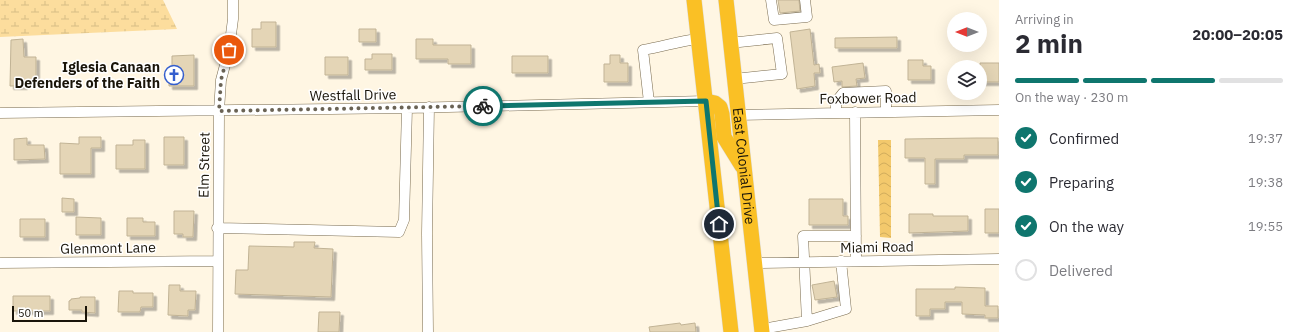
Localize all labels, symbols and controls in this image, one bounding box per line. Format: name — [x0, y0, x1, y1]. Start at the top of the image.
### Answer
text: Arriving in — [1015, 11, 1074, 28]
north arrow — [947, 12, 987, 52]
map controls — [947, 12, 987, 100]
text: 20:00–20:05 — [1192, 25, 1283, 44]
text: 2 min — [1015, 26, 1083, 60]
pin — [212, 33, 246, 67]
icon: bag — [218, 39, 240, 61]
place label: Iglesia Canaan Defenders of the Faith — [14, 58, 160, 92]
button: layers — [947, 60, 987, 100]
church icon: Iglesia Canaan Defenders of the Faith — [163, 64, 185, 86]
street label: Westfall Drive — [309, 85, 397, 105]
courier — [463, 86, 503, 126]
street label: Foxbower Road — [819, 88, 917, 108]
text: On the way · 230 m — [1015, 89, 1128, 106]
icon: bike — [472, 95, 494, 117]
street label: East Colonial Drive — [729, 107, 759, 226]
icon: check — [1015, 127, 1037, 149]
text: Confirmed — [1049, 129, 1119, 148]
text: 19:37 — [1248, 130, 1283, 147]
street label: Elm Street — [194, 132, 214, 198]
icon: check — [1015, 171, 1037, 193]
text: Preparing — [1049, 173, 1114, 192]
text: 19:38 — [1248, 174, 1283, 191]
pin — [702, 207, 736, 241]
icon: home — [708, 213, 730, 235]
icon: check — [1015, 215, 1037, 237]
text: On the way — [1049, 217, 1124, 236]
text: 19:55 — [1248, 218, 1283, 235]
street label: Miami Road — [840, 237, 914, 257]
street label: Glenmont Lane — [60, 238, 156, 258]
text: Delivered — [1049, 261, 1113, 280]
scale bar — [12, 304, 87, 323]
text: 50 m — [18, 306, 43, 320]

